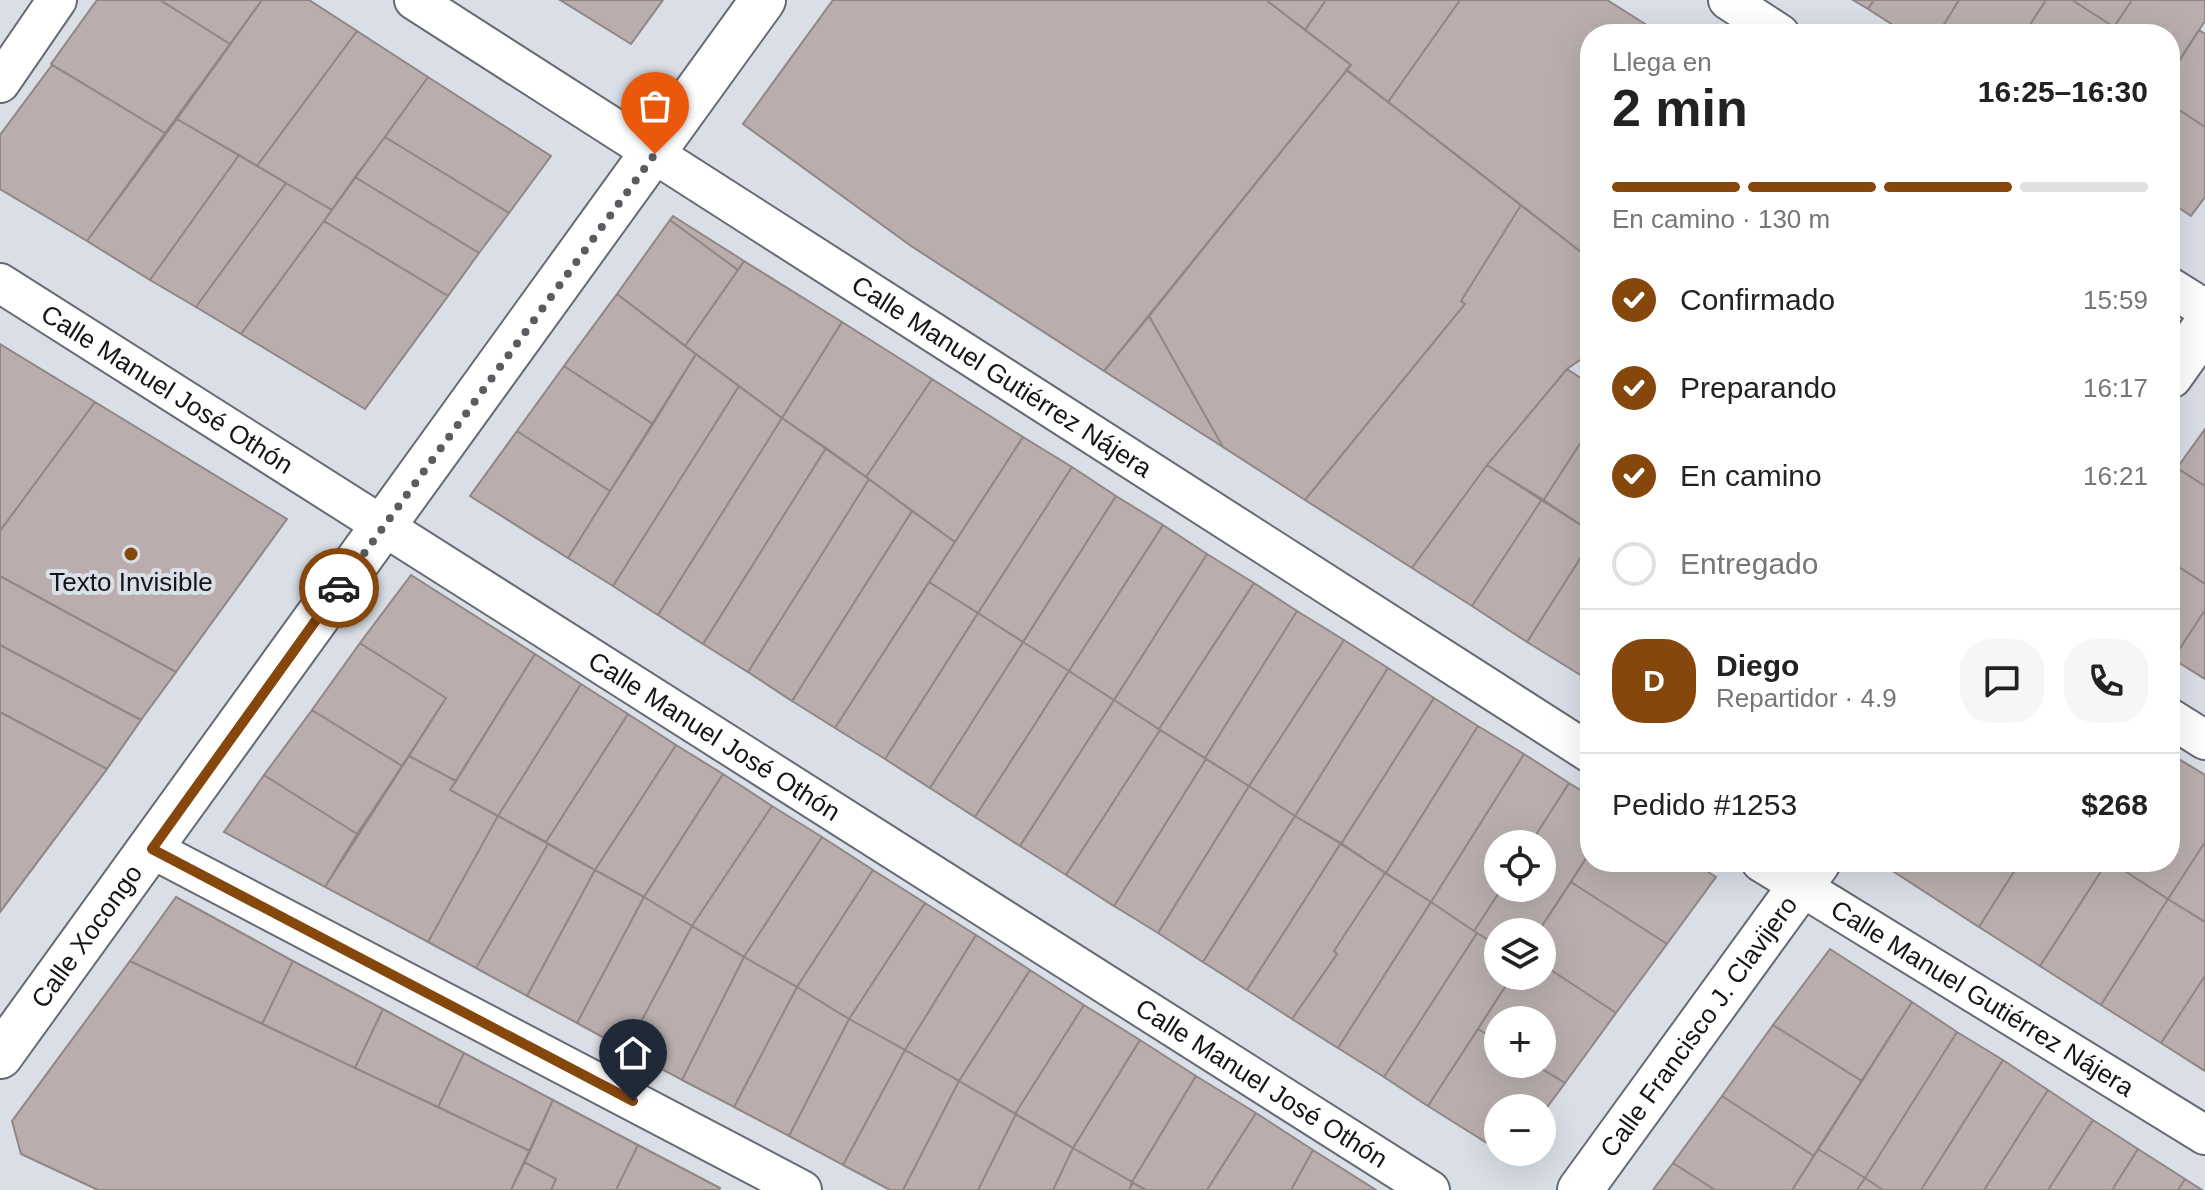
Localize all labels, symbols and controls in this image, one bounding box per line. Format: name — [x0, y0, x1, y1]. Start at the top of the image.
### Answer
text: Llega en — [1612, 47, 1712, 77]
pin — [621, 72, 689, 154]
text: 16:25–16:30 — [1978, 75, 2148, 108]
text: 2 min — [1612, 79, 1748, 137]
icon: bag — [633, 84, 677, 128]
text: En camino · 130 m — [1612, 204, 1830, 234]
street label: Calle Manuel Gutiérrez Nájera — [846, 269, 1158, 484]
icon: check — [1612, 278, 1656, 322]
text: Confirmado — [1680, 283, 1835, 316]
text: 15:59 — [2083, 285, 2148, 315]
street label: Calle Manuel José Othón — [36, 298, 299, 480]
icon: check — [1612, 366, 1656, 410]
text: Preparando — [1680, 371, 1837, 404]
text: 16:17 — [2083, 373, 2148, 403]
icon: check — [1612, 454, 1656, 498]
text: En camino — [1680, 459, 1822, 492]
text: 16:21 — [2083, 461, 2148, 491]
marker: Texto Invisible — [122, 545, 140, 563]
text: Entregado — [1680, 547, 1818, 580]
courier — [299, 548, 379, 628]
icon: car — [317, 566, 361, 610]
place label: Texto Invisible — [49, 567, 213, 597]
button: chat — [1960, 639, 2044, 723]
button: phone — [2064, 639, 2148, 723]
street label: Calle Manuel José Othón — [583, 645, 846, 827]
text: Diego — [1716, 649, 1799, 682]
text: D — [1643, 664, 1665, 697]
text: Repartidor · 4.9 — [1716, 683, 1897, 713]
text: Pedido #1253 — [1612, 788, 1797, 821]
text: $268 — [2081, 788, 2148, 821]
map controls — [1484, 830, 1556, 1166]
button: locate — [1484, 830, 1556, 902]
street label: Calle Xocongo — [25, 859, 148, 1013]
street label: Calle Francisco J. Clavijero — [1594, 890, 1803, 1163]
street label: Calle Manuel Gutiérrez Nájera — [1826, 894, 2140, 1103]
button: layers — [1484, 918, 1556, 990]
street label: Calle Manuel José Othón — [1130, 992, 1393, 1174]
button: + — [1484, 1006, 1556, 1078]
pin — [599, 1019, 667, 1101]
icon: home — [611, 1031, 655, 1075]
button: − — [1484, 1094, 1556, 1166]

